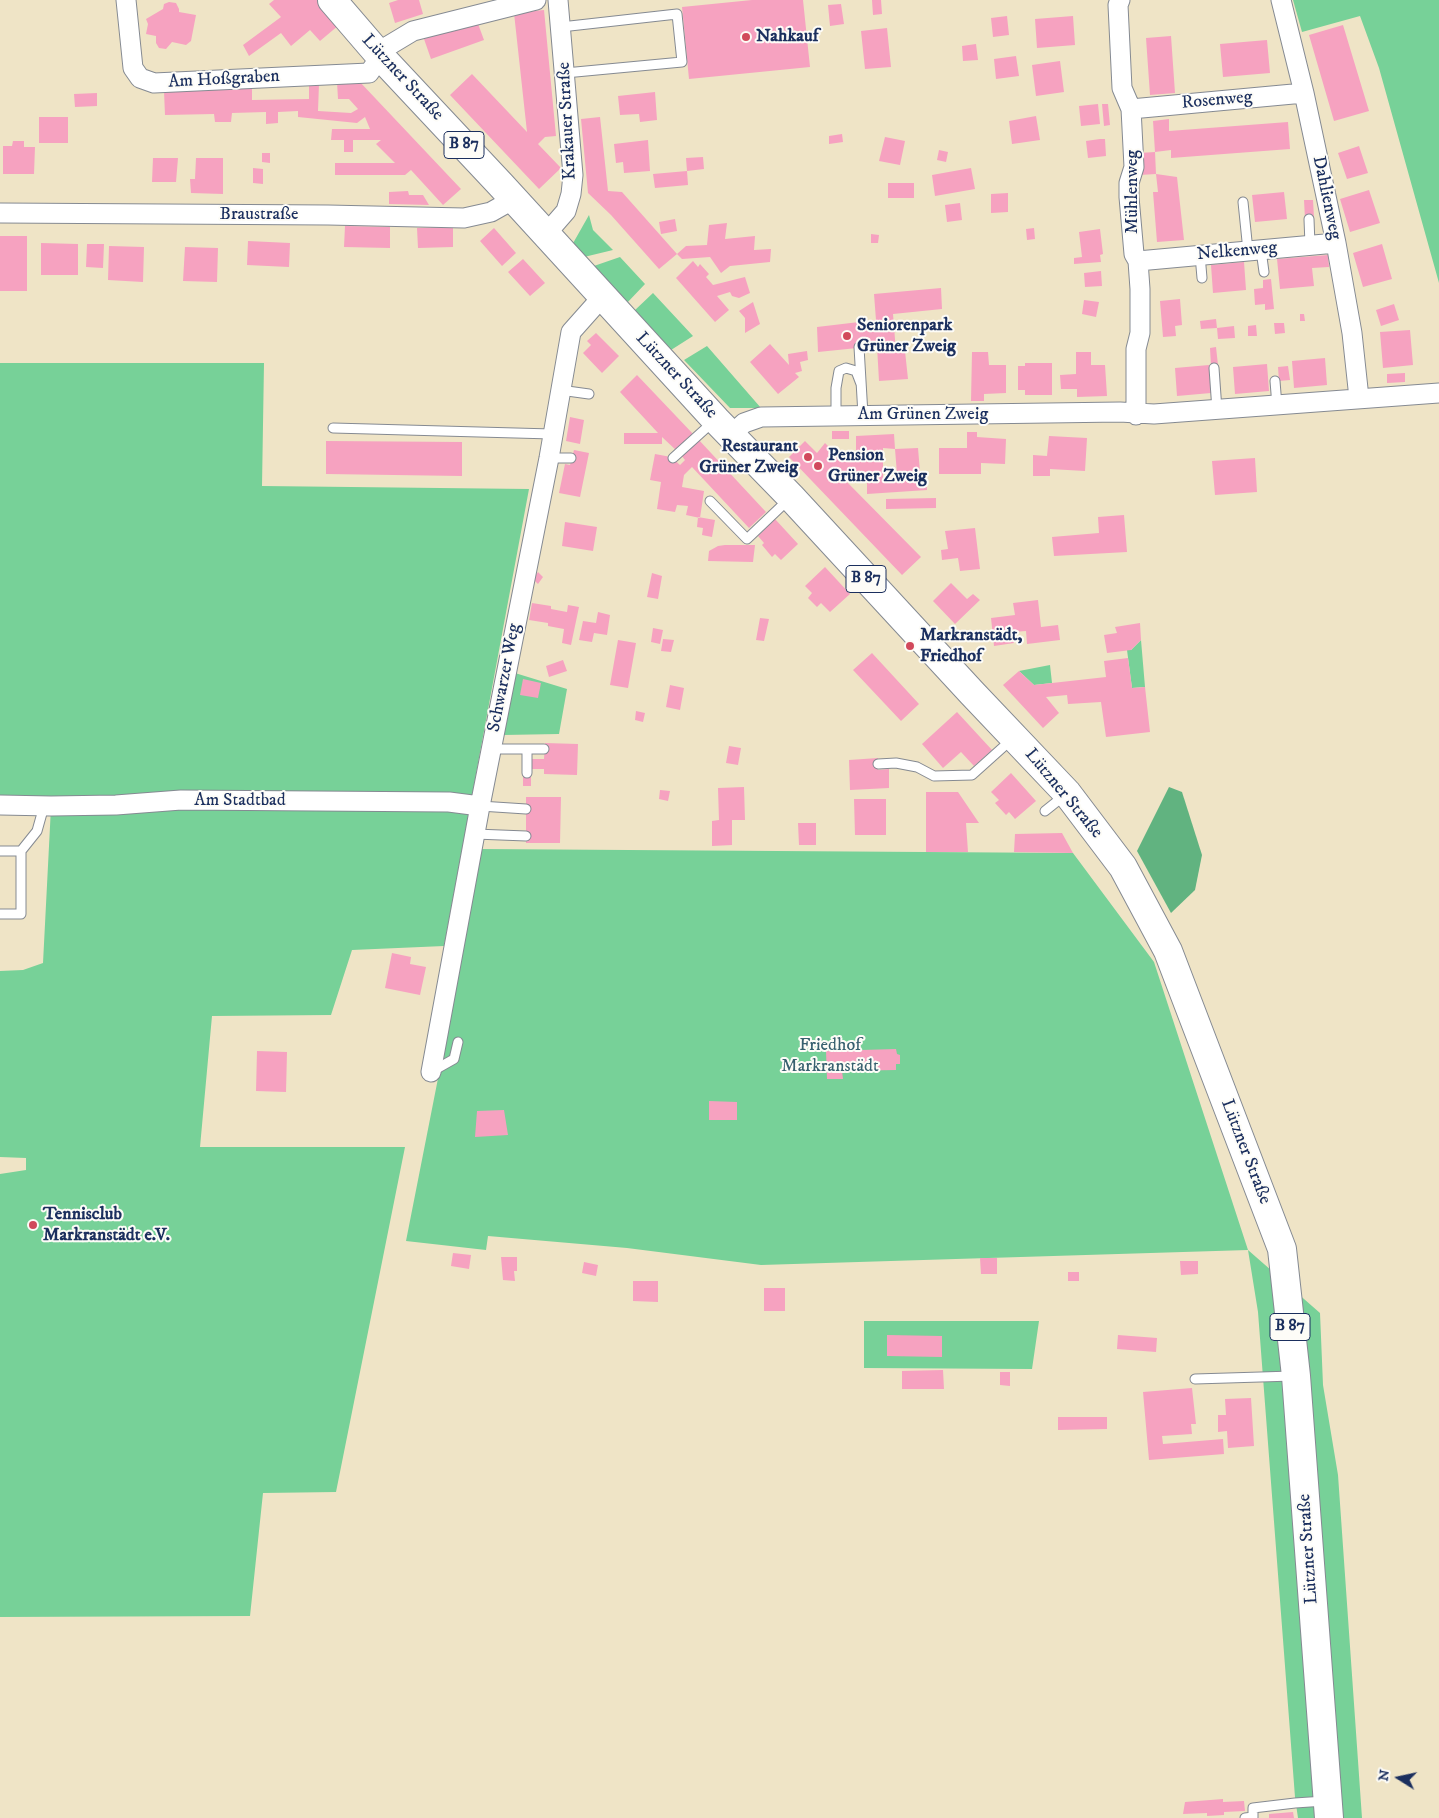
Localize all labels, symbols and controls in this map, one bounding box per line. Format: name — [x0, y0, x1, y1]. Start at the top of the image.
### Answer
place label: Nahkauf — [756, 26, 818, 48]
street label: Lützner Straße — [356, 30, 448, 126]
marker: Nahkauf — [740, 31, 752, 43]
street label: Krakauer Straße — [554, 61, 582, 181]
street label: Am Hoßgraben — [168, 66, 280, 94]
street label: Rosenweg — [1181, 87, 1253, 115]
road number: B 87 — [444, 132, 484, 158]
street label: Mühlenweg — [1122, 150, 1144, 234]
street label: Dahlienweg — [1307, 154, 1345, 242]
street label: Braustraße — [220, 204, 298, 226]
street label: Nelkenweg — [1196, 238, 1278, 266]
place label: Seniorenpark Grüner Zweig — [857, 315, 956, 358]
street label: Lützner Straße — [630, 328, 722, 424]
marker: Seniorenpark Grüner Zweig — [841, 330, 853, 342]
street label: Am Grünen Zweig — [858, 404, 988, 426]
place label: Restaurant Grüner Zweig — [699, 436, 798, 478]
place label: Pension Grüner Zweig — [828, 445, 927, 488]
marker: Restaurant Grüner Zweig — [802, 451, 814, 463]
marker: Pension Grüner Zweig — [812, 460, 824, 472]
road number: B 87 — [846, 566, 886, 592]
street label: Schwarzer Weg — [484, 622, 526, 734]
place label: Markranstädt, Friedhof — [920, 625, 1022, 668]
marker: Markranstädt, Friedhof — [904, 640, 916, 652]
street label: Lützner Straße — [1019, 745, 1107, 843]
street label: Am Stadtbad — [194, 790, 286, 812]
park label: Friedhof Markranstädt — [781, 1035, 879, 1078]
street label: Lützner Straße — [1215, 1097, 1275, 1207]
place label: Tennisclub Markranstädt e.V. — [43, 1204, 170, 1246]
marker: Tennisclub Markranstädt e.V. — [27, 1219, 39, 1231]
road number: B 87 — [1270, 1314, 1310, 1340]
street label: Lützner Straße — [1294, 1493, 1324, 1605]
north arrow — [1374, 1753, 1424, 1803]
text: N — [1374, 1768, 1394, 1783]

